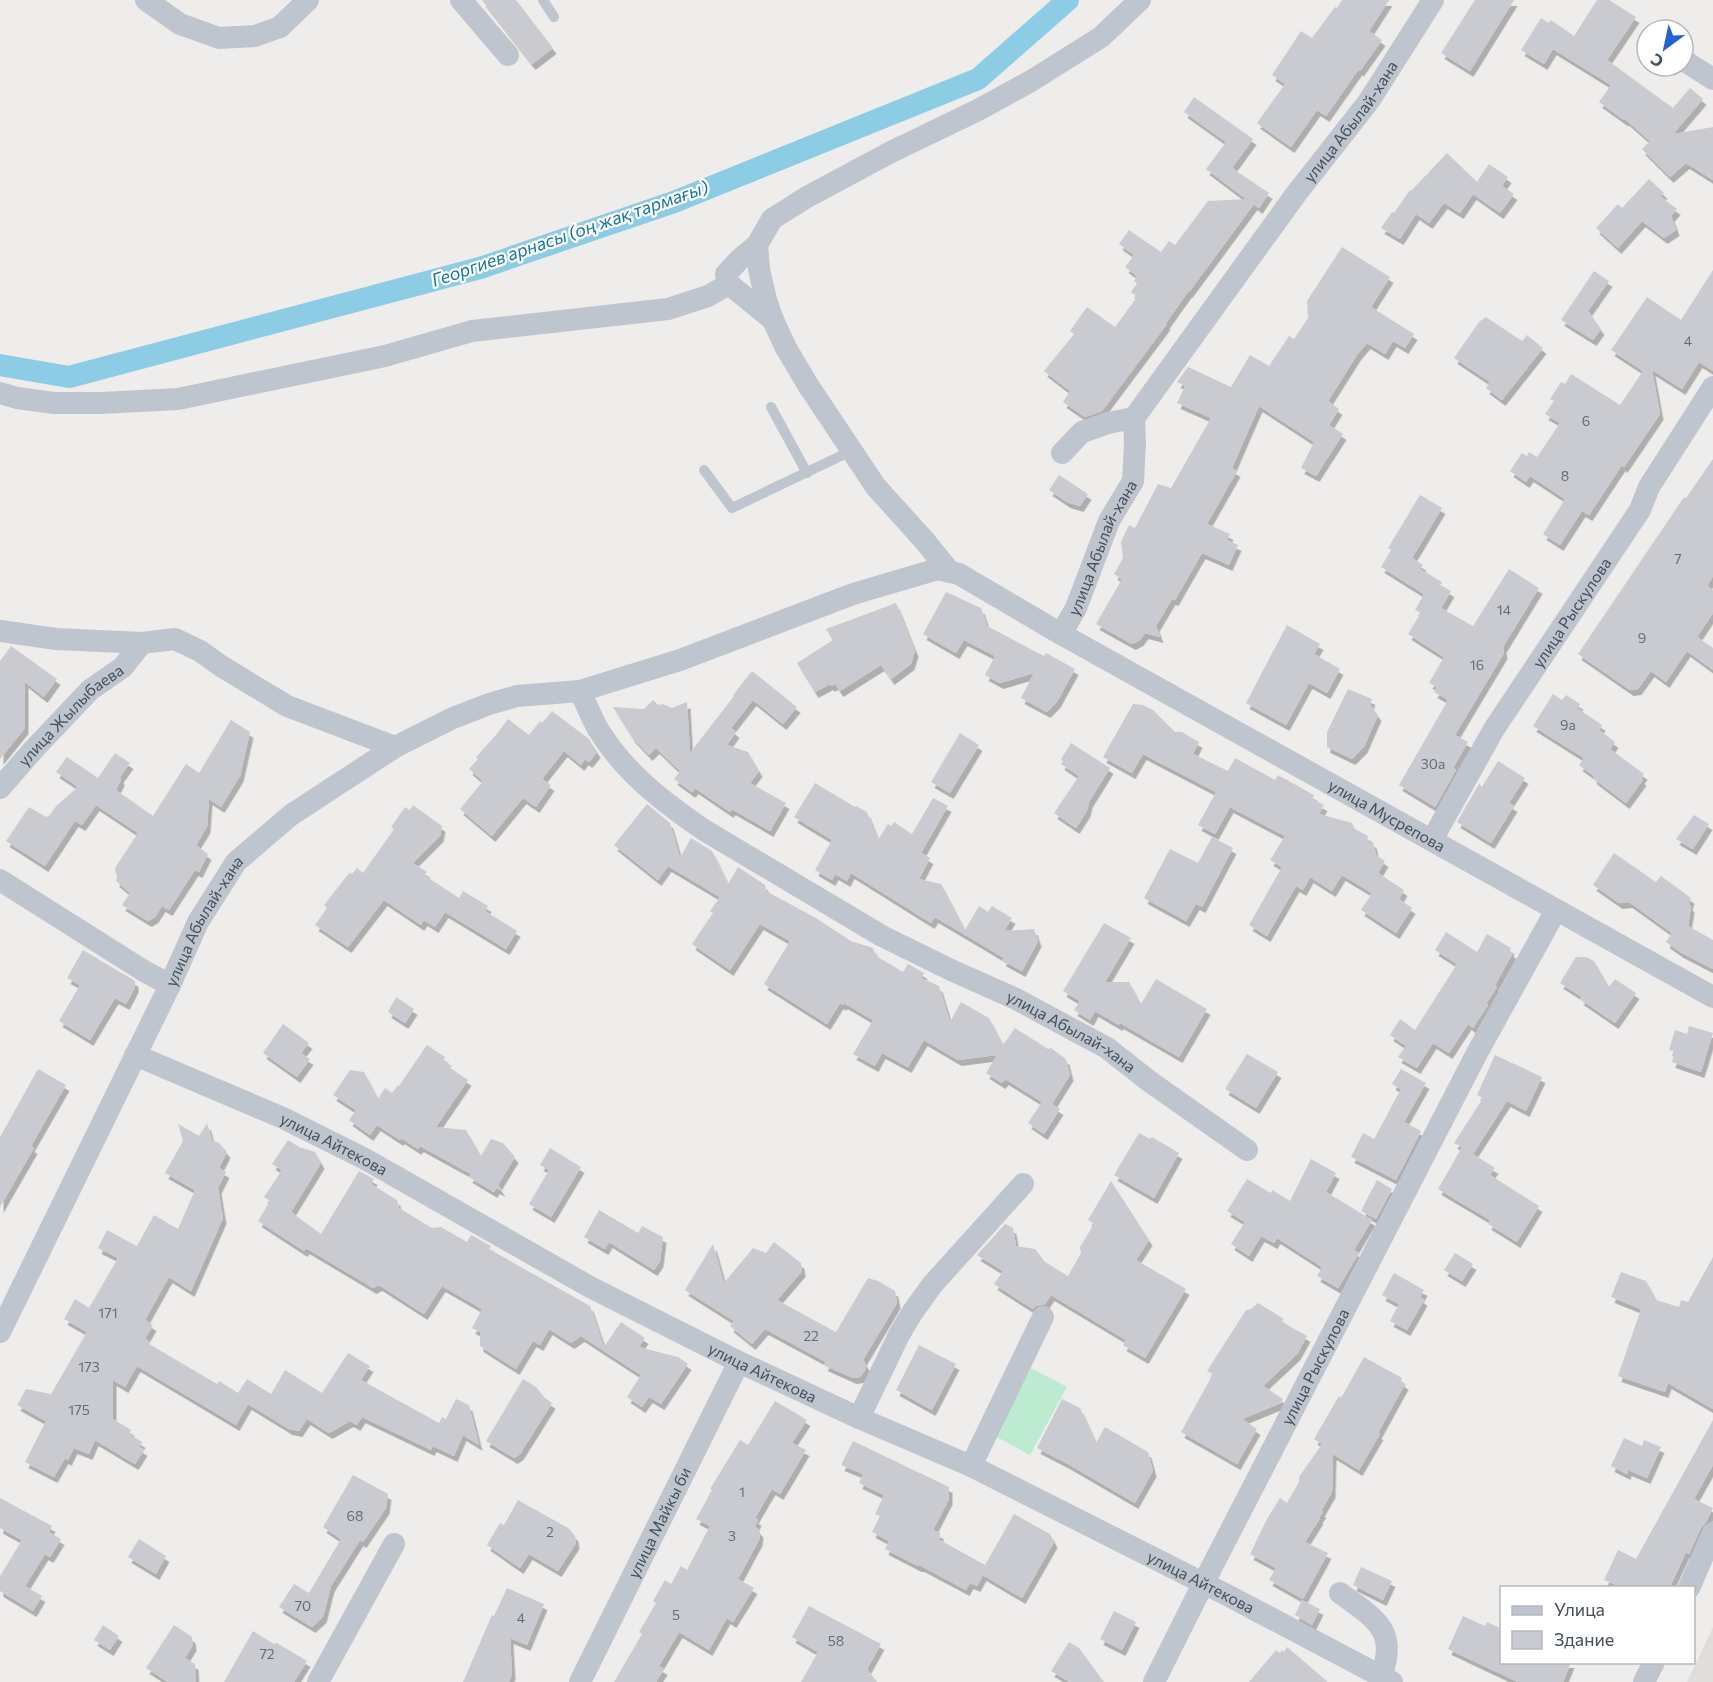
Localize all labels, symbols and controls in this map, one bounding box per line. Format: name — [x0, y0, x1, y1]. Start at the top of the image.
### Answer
north arrow — [1635, 18, 1695, 78]
text: С — [1647, 50, 1666, 72]
street label: улица Абылай-хана — [1299, 57, 1401, 186]
water label: Георгиев арнасы (оң жақ тармағы) — [428, 175, 711, 291]
house number: 4 — [1684, 332, 1693, 349]
house number: 6 — [1582, 412, 1590, 429]
house number: 8 — [1561, 467, 1569, 484]
street label: улица Абылай-хана — [1064, 476, 1140, 619]
house number: 7 — [1674, 550, 1682, 567]
street label: улица Рыскулова — [1528, 554, 1615, 671]
house number: 14 — [1497, 601, 1512, 618]
house number: 9 — [1638, 629, 1646, 646]
house number: 16 — [1470, 656, 1484, 673]
street label: улица Жылыбаева — [14, 660, 127, 770]
house number: 9а — [1560, 716, 1576, 733]
house number: 30а — [1421, 755, 1445, 772]
street label: улица Мусрепова — [1325, 775, 1449, 855]
street label: улица Абылай-хана — [161, 851, 246, 989]
street label: улица Абылай-хана — [1004, 986, 1140, 1076]
street label: улица Айтекова — [278, 1108, 391, 1179]
house number: 171 — [98, 1304, 118, 1321]
street label: улица Рыскулова — [1277, 1305, 1353, 1428]
house number: 22 — [803, 1327, 819, 1344]
street label: улица Айтекова — [705, 1338, 820, 1406]
house number: 173 — [78, 1358, 100, 1375]
house number: 175 — [68, 1401, 90, 1418]
street label: улица Майкы би — [623, 1464, 694, 1581]
house number: 1 — [739, 1483, 745, 1500]
house number: 68 — [347, 1507, 364, 1524]
house number: 2 — [546, 1523, 554, 1540]
house number: 3 — [728, 1527, 736, 1544]
street label: улица Айтекова — [1144, 1547, 1258, 1617]
legend — [1500, 1586, 1695, 1664]
house number: 70 — [295, 1597, 311, 1614]
text: Улица — [1554, 1598, 1605, 1620]
house number: 5 — [672, 1606, 680, 1623]
house number: 4 — [517, 1609, 526, 1626]
text: Здание — [1554, 1628, 1614, 1650]
house number: 58 — [828, 1632, 844, 1649]
house number: 72 — [259, 1645, 275, 1662]

